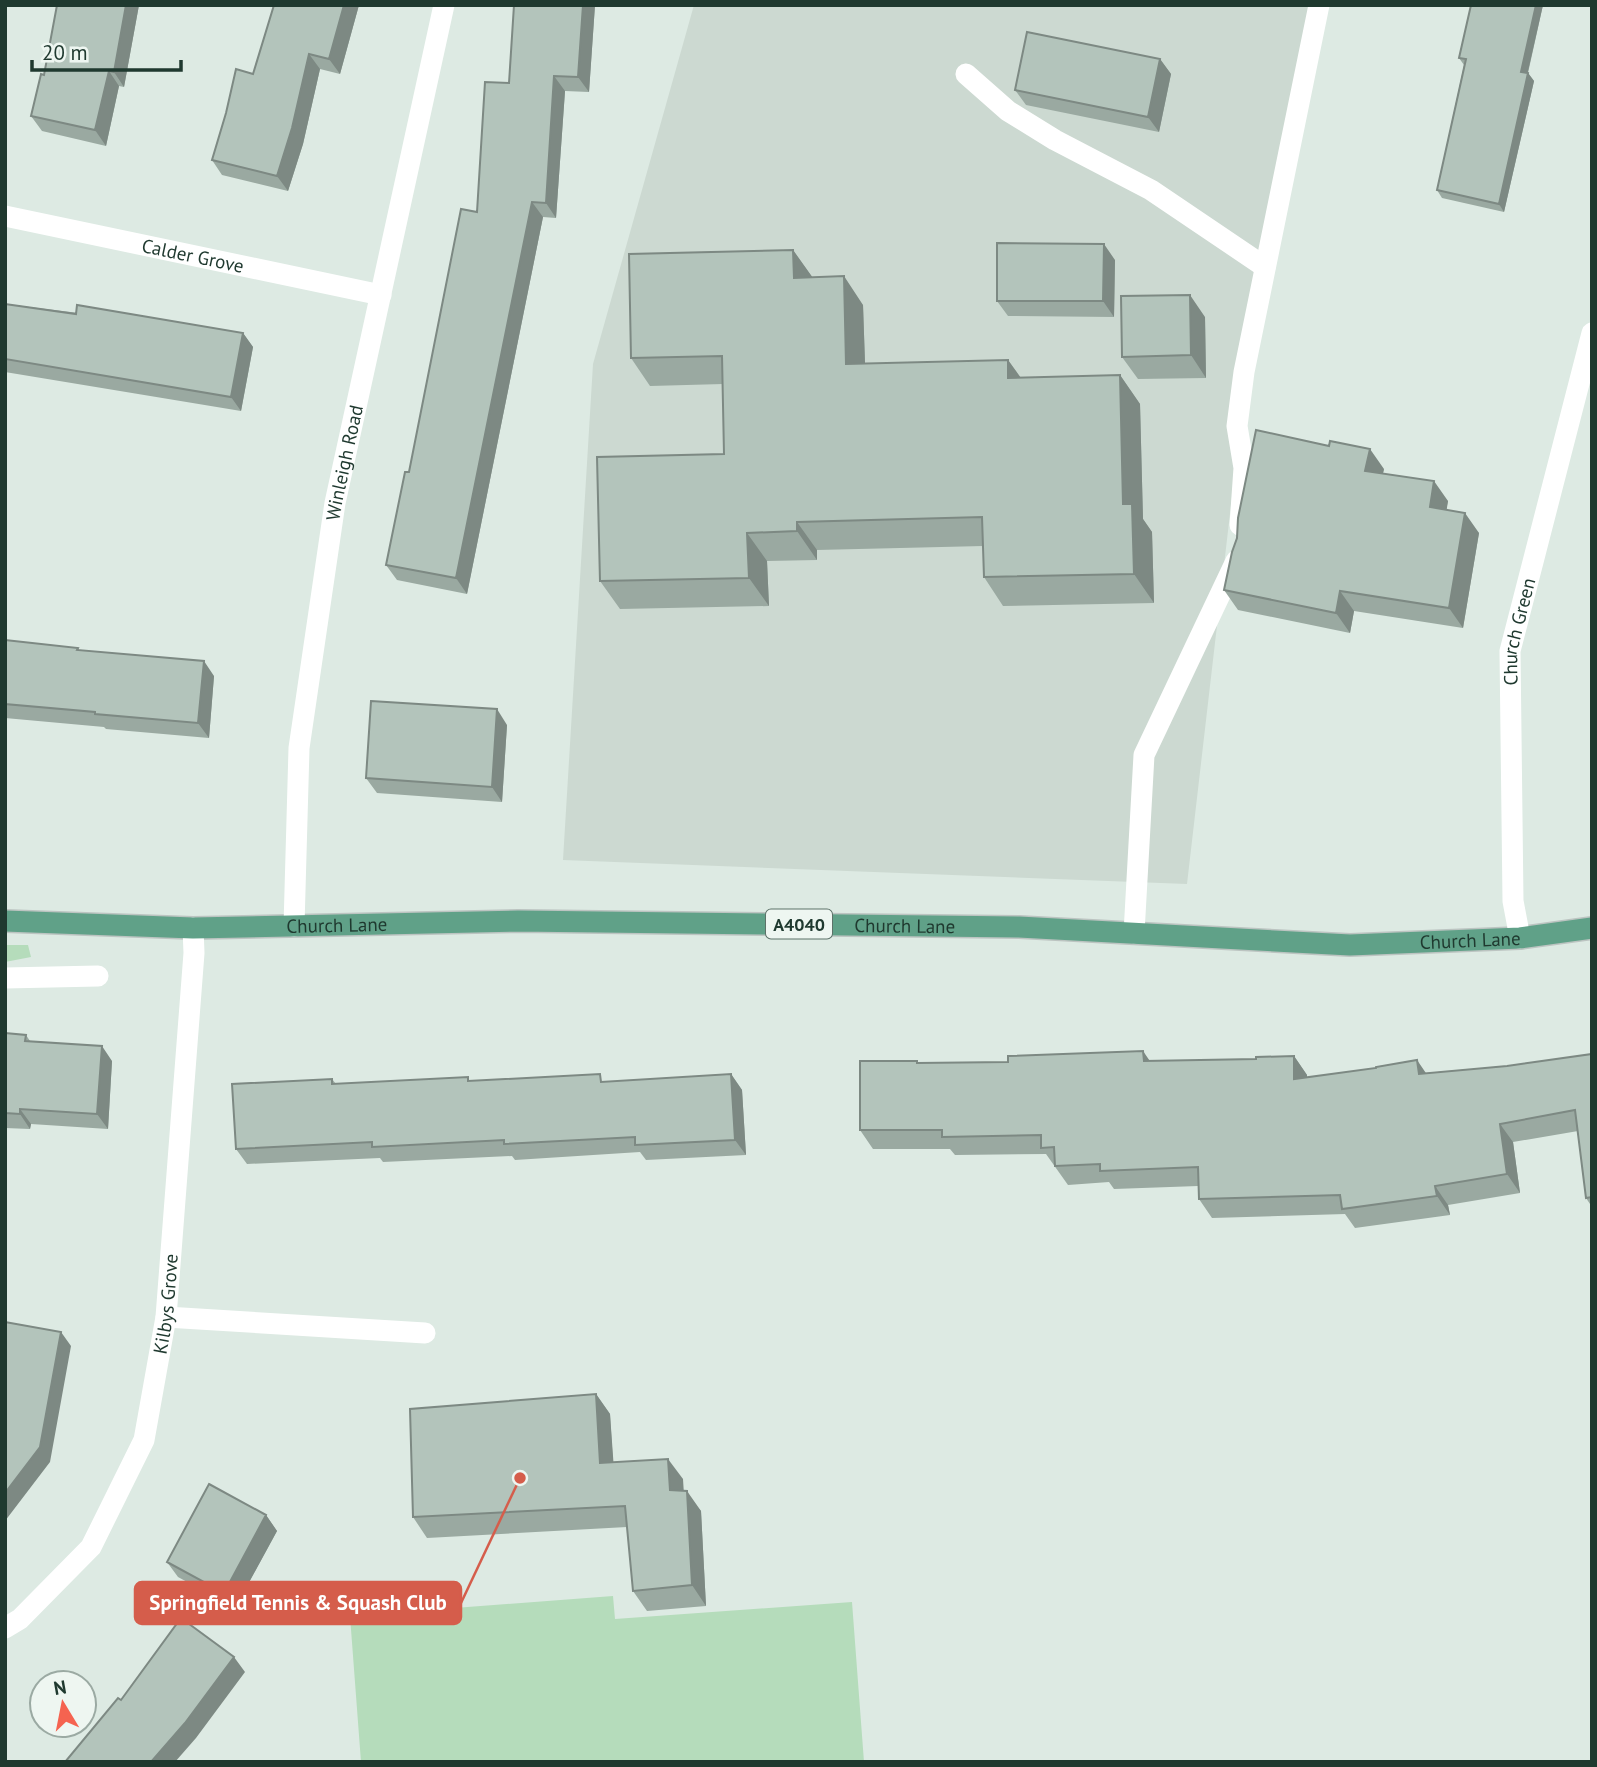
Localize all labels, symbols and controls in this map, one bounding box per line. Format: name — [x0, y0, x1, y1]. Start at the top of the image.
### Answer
scale bar — [32, 28, 180, 72]
text: 20 m — [42, 39, 88, 66]
street label: Calder Grove — [140, 233, 246, 278]
street label: Winleigh Road — [321, 403, 368, 522]
street label: Church Green — [1498, 575, 1540, 686]
road number: A4040 — [766, 909, 832, 939]
street label: Church Lane — [286, 912, 388, 938]
street label: Church Lane — [854, 913, 955, 938]
street label: Church Lane — [1419, 926, 1521, 954]
street label: Kilbys Grove — [148, 1253, 183, 1356]
callout: Springfield Tennis & Squash Club — [135, 1582, 461, 1624]
text: Springfield Tennis & Squash Club — [149, 1589, 447, 1616]
north arrow — [28, 1669, 98, 1739]
text: N — [52, 1674, 68, 1700]

